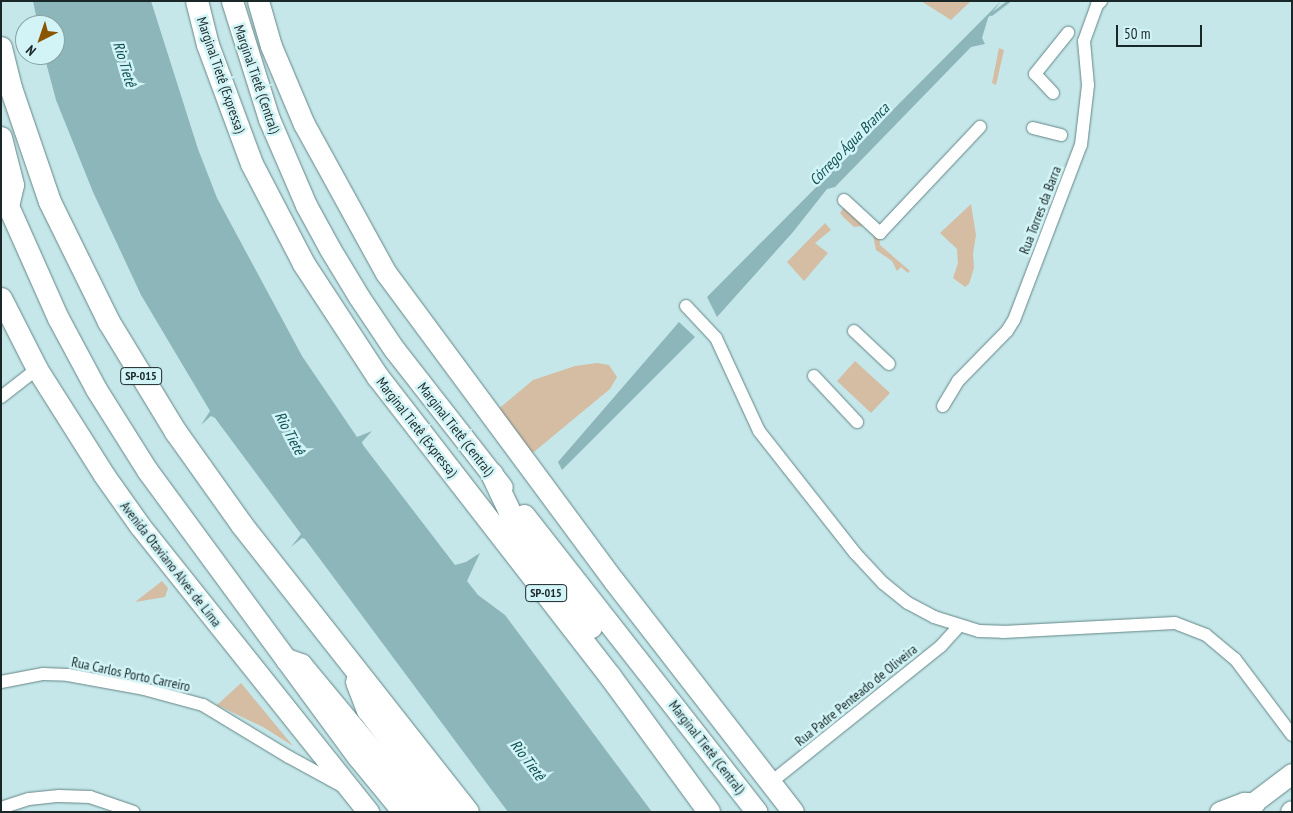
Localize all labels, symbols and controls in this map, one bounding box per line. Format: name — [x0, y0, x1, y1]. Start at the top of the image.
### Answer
north arrow — [15, 15, 65, 65]
street label: Marginal Tietê (Expressa) — [193, 15, 249, 135]
scale bar — [1118, 15, 1204, 47]
street label: Marginal Tietê (Central) — [230, 22, 284, 136]
text: 50 m — [1124, 24, 1150, 43]
water label: Rio Tietê — [110, 39, 140, 89]
text: N — [22, 41, 40, 60]
water label: Córrego Água Branca — [805, 99, 893, 189]
street label: Rua Torres da Barra — [1015, 163, 1065, 257]
road number: SP-015 — [120, 366, 162, 386]
street label: Marginal Tietê (Expressa) — [373, 374, 461, 480]
street label: Marginal Tietê (Central) — [414, 379, 498, 479]
water label: Rio Tietê — [271, 408, 309, 458]
street label: Avenida Otaviano Alves de Lima — [117, 498, 225, 630]
road number: SP-015 — [525, 584, 567, 602]
street label: Rua Padre Penteado de Oliveira — [792, 641, 920, 749]
street label: Rua Carlos Porto Carreiro — [70, 653, 192, 695]
street label: Marginal Tietê (Central) — [665, 697, 749, 797]
water label: Rio Tietê — [507, 736, 549, 784]

